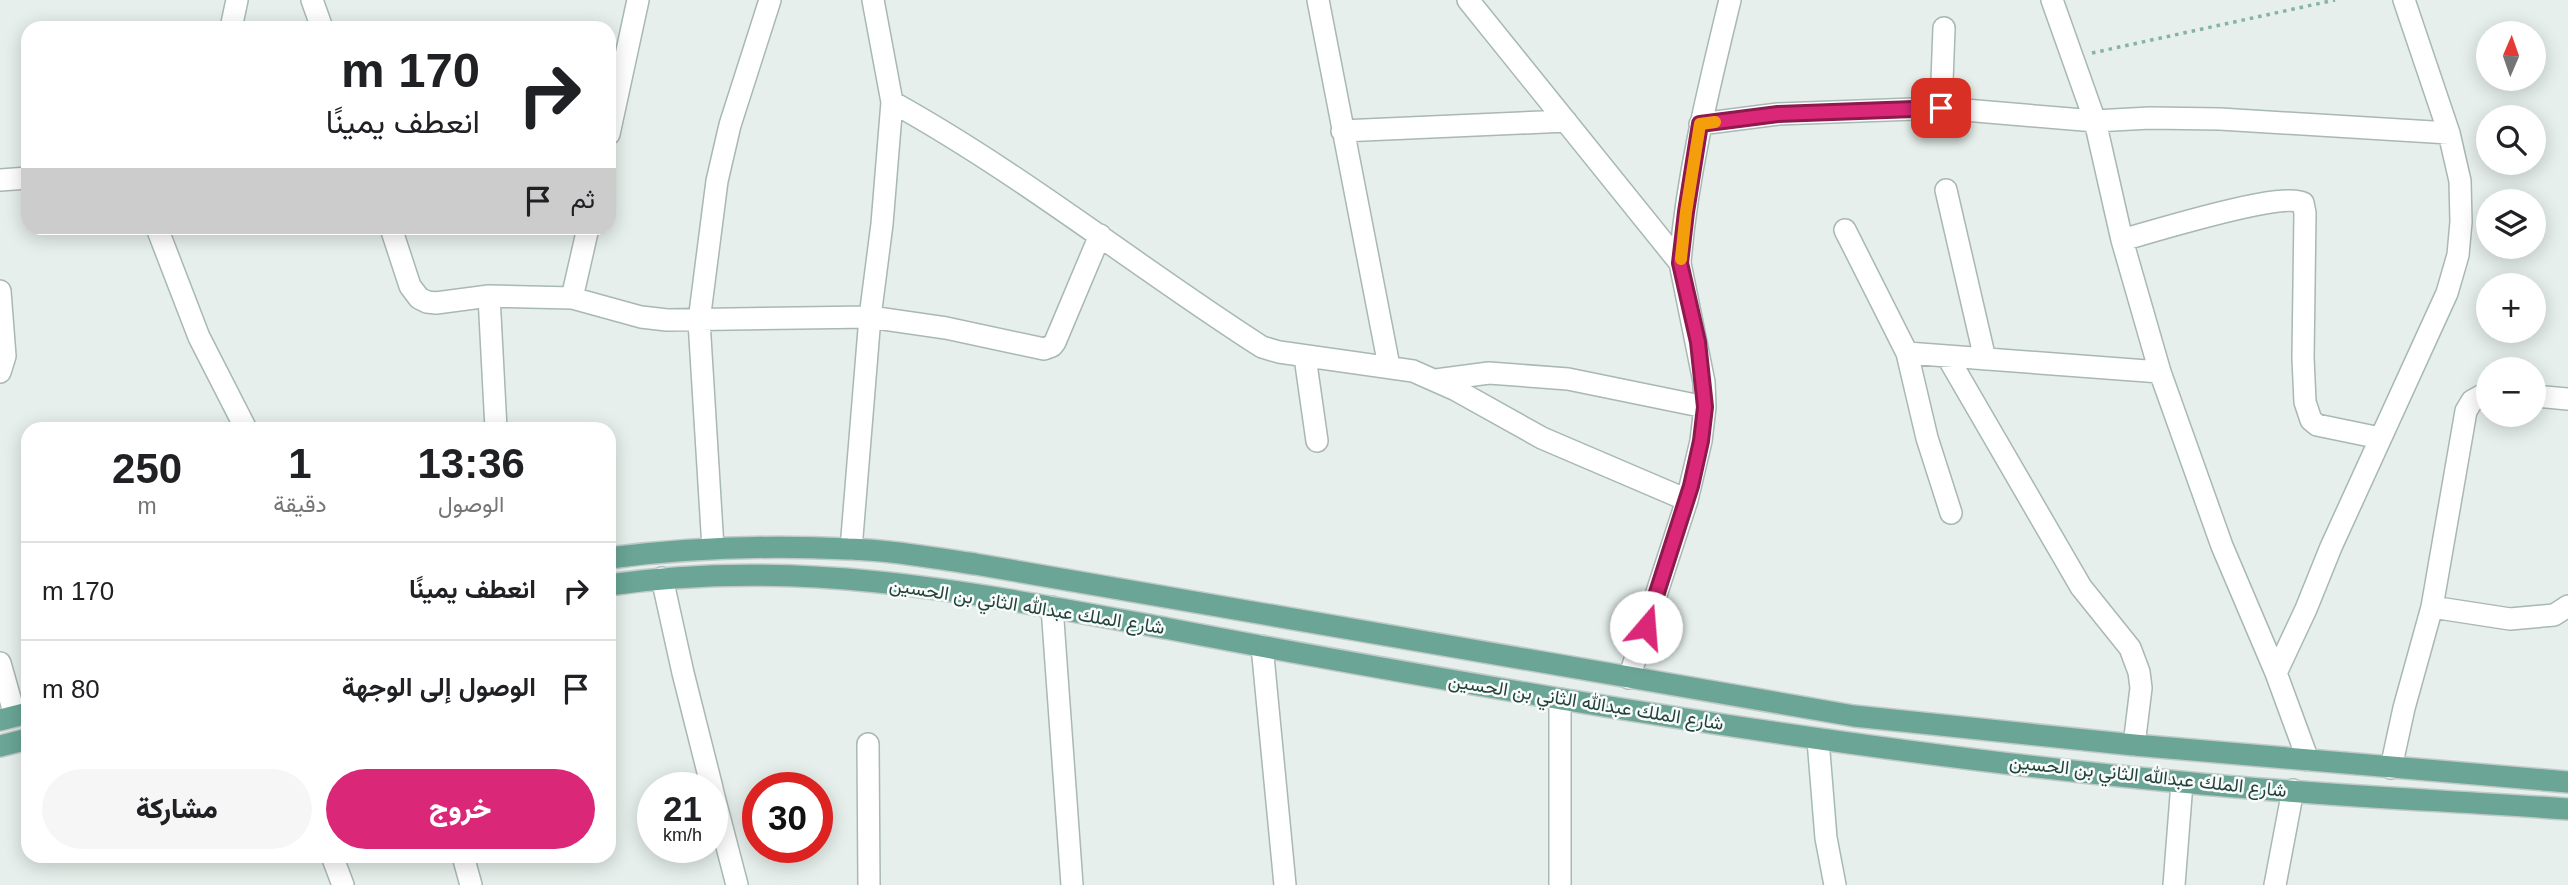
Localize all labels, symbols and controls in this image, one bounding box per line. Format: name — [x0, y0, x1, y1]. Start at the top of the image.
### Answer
north arrow — [2476, 21, 2546, 91]
map controls — [2476, 21, 2546, 427]
text: 170 m — [341, 43, 480, 97]
icon: right — [504, 49, 595, 140]
pin — [1911, 78, 1971, 138]
icon: arrive — [1922, 89, 1960, 127]
text: انعطف يمينًا — [326, 104, 480, 140]
button: search — [2476, 105, 2546, 175]
icon: arrive — [519, 182, 557, 220]
text: ثم — [571, 184, 595, 214]
button: layers — [2476, 189, 2546, 259]
button: + — [2476, 273, 2546, 343]
button: − — [2476, 357, 2546, 427]
text: 1 — [288, 440, 312, 487]
text: 13:36 — [418, 440, 525, 487]
text: 250 — [112, 445, 182, 492]
text: دقيقة — [273, 491, 326, 517]
text: الوصول — [438, 491, 504, 517]
text: m — [138, 493, 157, 519]
icon: right — [557, 572, 595, 610]
text: انعطف يمينًا — [409, 574, 536, 604]
street label: شارع الملك عبدالله الثاني بن الحسين — [887, 574, 1166, 643]
text: 170 m — [42, 576, 114, 606]
position arrow — [1609, 590, 1683, 664]
icon: arrive — [557, 670, 595, 708]
street label: شارع الملك عبدالله الثاني بن الحسين — [1446, 670, 1725, 739]
text: الوصول إلى الوجهة — [342, 672, 536, 702]
text: 80 m — [42, 674, 100, 704]
street label: شارع الملك عبدالله الثاني بن الحسين — [2008, 751, 2288, 806]
button: مشاركة — [42, 769, 312, 849]
button: خروج — [326, 769, 595, 849]
speed limit sign: 30 — [742, 772, 833, 863]
text: 21 — [663, 789, 702, 828]
text: km/h — [663, 825, 702, 845]

